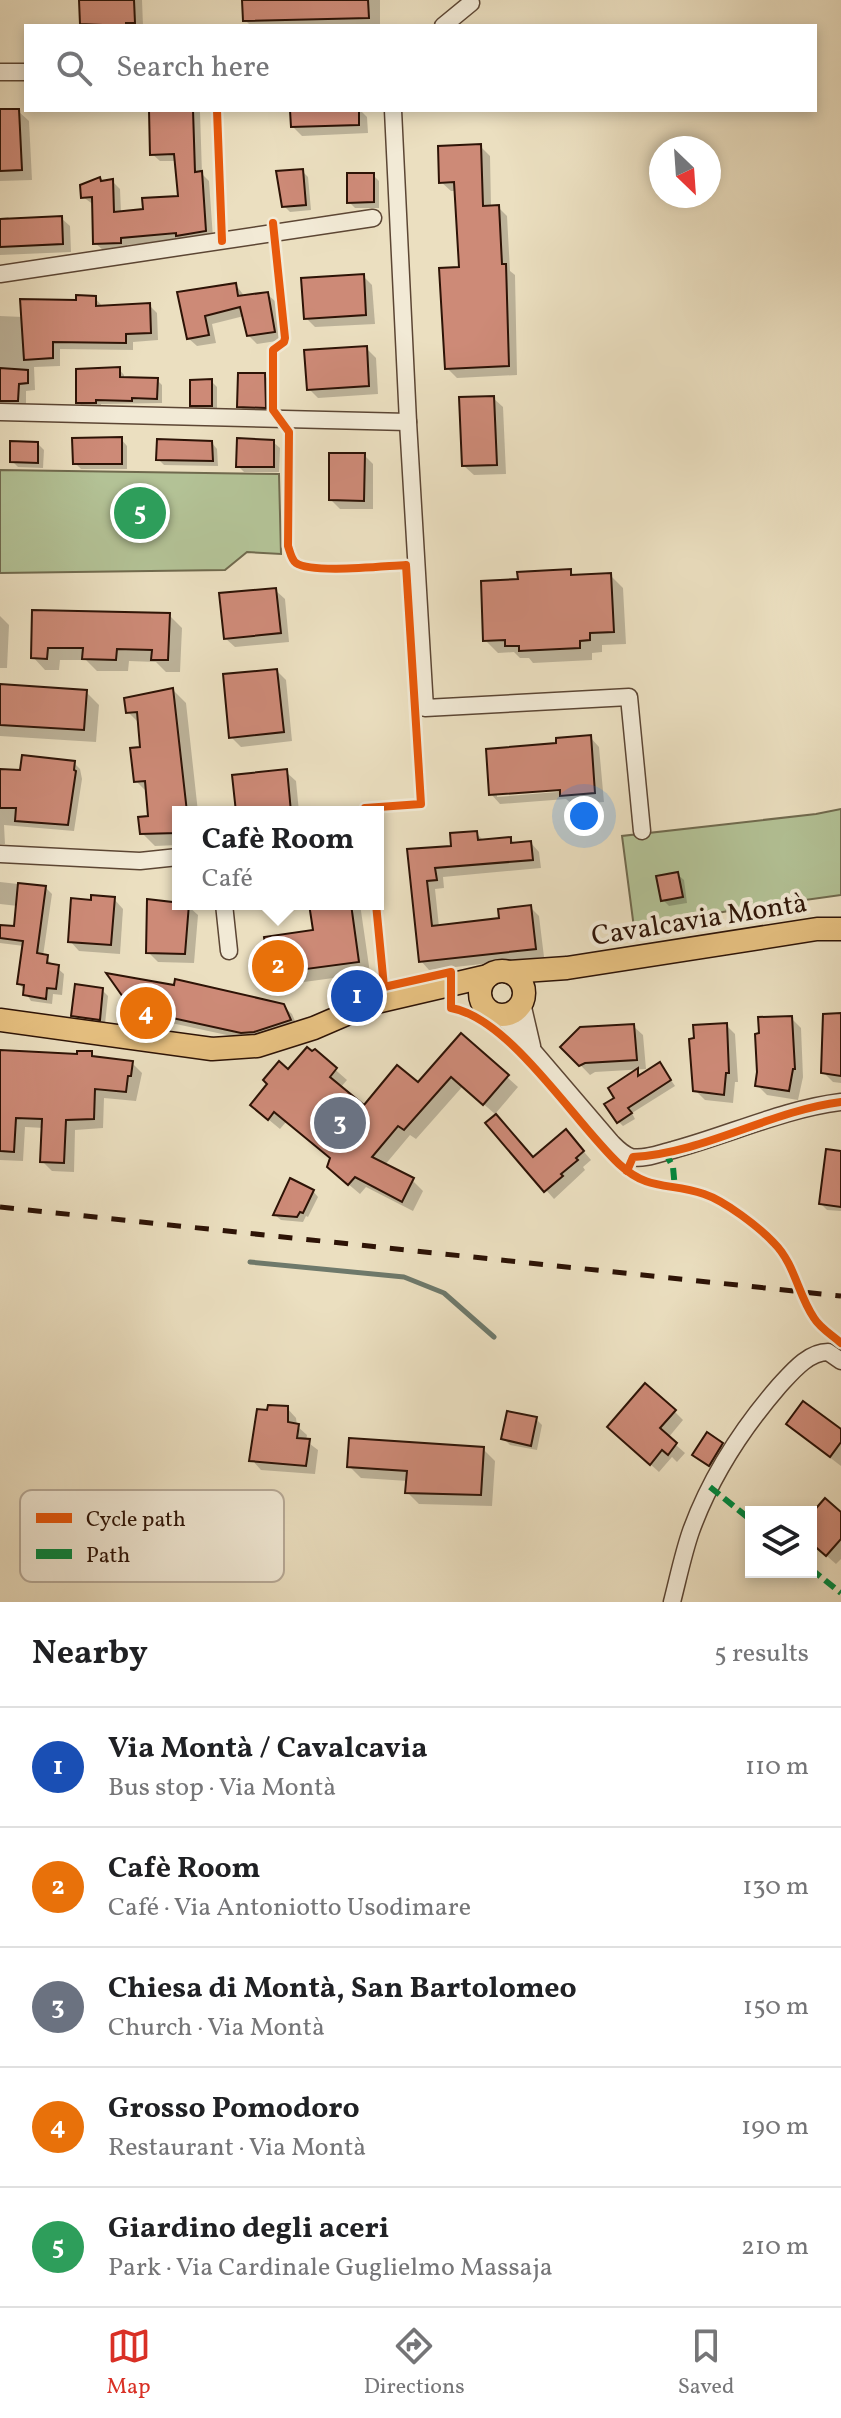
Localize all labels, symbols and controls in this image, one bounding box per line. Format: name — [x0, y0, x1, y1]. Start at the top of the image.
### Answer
search box — [24, 24, 817, 112]
icon: search — [52, 46, 96, 90]
text: Search here — [116, 47, 270, 89]
north arrow — [649, 136, 721, 208]
pin: 5 — [114, 483, 166, 543]
your location — [564, 796, 604, 836]
popup — [172, 806, 384, 910]
text: Cafè Room — [202, 819, 354, 861]
text: Café — [202, 861, 253, 897]
street label: Cavalcavia Montà — [589, 884, 810, 957]
pin: 2 — [252, 936, 304, 996]
pin: 1 — [331, 966, 383, 1026]
pin: 4 — [120, 983, 172, 1043]
pin: 3 — [314, 1093, 366, 1153]
legend — [20, 1490, 284, 1582]
text: Cycle path — [86, 1505, 186, 1536]
map controls — [745, 1506, 817, 1578]
button: layers — [745, 1506, 817, 1578]
text: Path — [86, 1541, 130, 1572]
text: Nearby — [32, 1631, 148, 1678]
text: 5 results — [714, 1636, 809, 1672]
text: Via Montà / Cavalcavia — [108, 1728, 428, 1770]
text: 1 — [53, 1749, 63, 1785]
text: 110 m — [745, 1749, 809, 1785]
text: Bus stop · Via Montà — [108, 1770, 336, 1806]
text: Cafè Room — [108, 1848, 261, 1890]
text: 2 — [51, 1869, 65, 1905]
text: 130 m — [742, 1869, 809, 1905]
text: Café · Via Antoniotto Usodimare — [108, 1890, 471, 1926]
text: Chiesa di Montà, San Bartolomeo — [108, 1968, 577, 2010]
text: 3 — [51, 1989, 65, 2025]
text: 150 m — [743, 1989, 809, 2025]
text: Church · Via Montà — [108, 2010, 325, 2046]
text: Grosso Pomodoro — [108, 2088, 360, 2130]
text: 4 — [50, 2109, 66, 2145]
text: 190 m — [741, 2109, 809, 2145]
text: Restaurant · Via Montà — [108, 2130, 366, 2166]
text: Giardino degli aceri — [108, 2208, 389, 2250]
text: 5 — [52, 2229, 64, 2265]
text: 210 m — [741, 2229, 809, 2265]
text: Park · Via Cardinale Guglielmo Massaja — [108, 2250, 553, 2286]
tab: Map — [107, 2324, 151, 2403]
tab: Directions — [364, 2324, 465, 2403]
tab: Saved — [678, 2324, 734, 2403]

